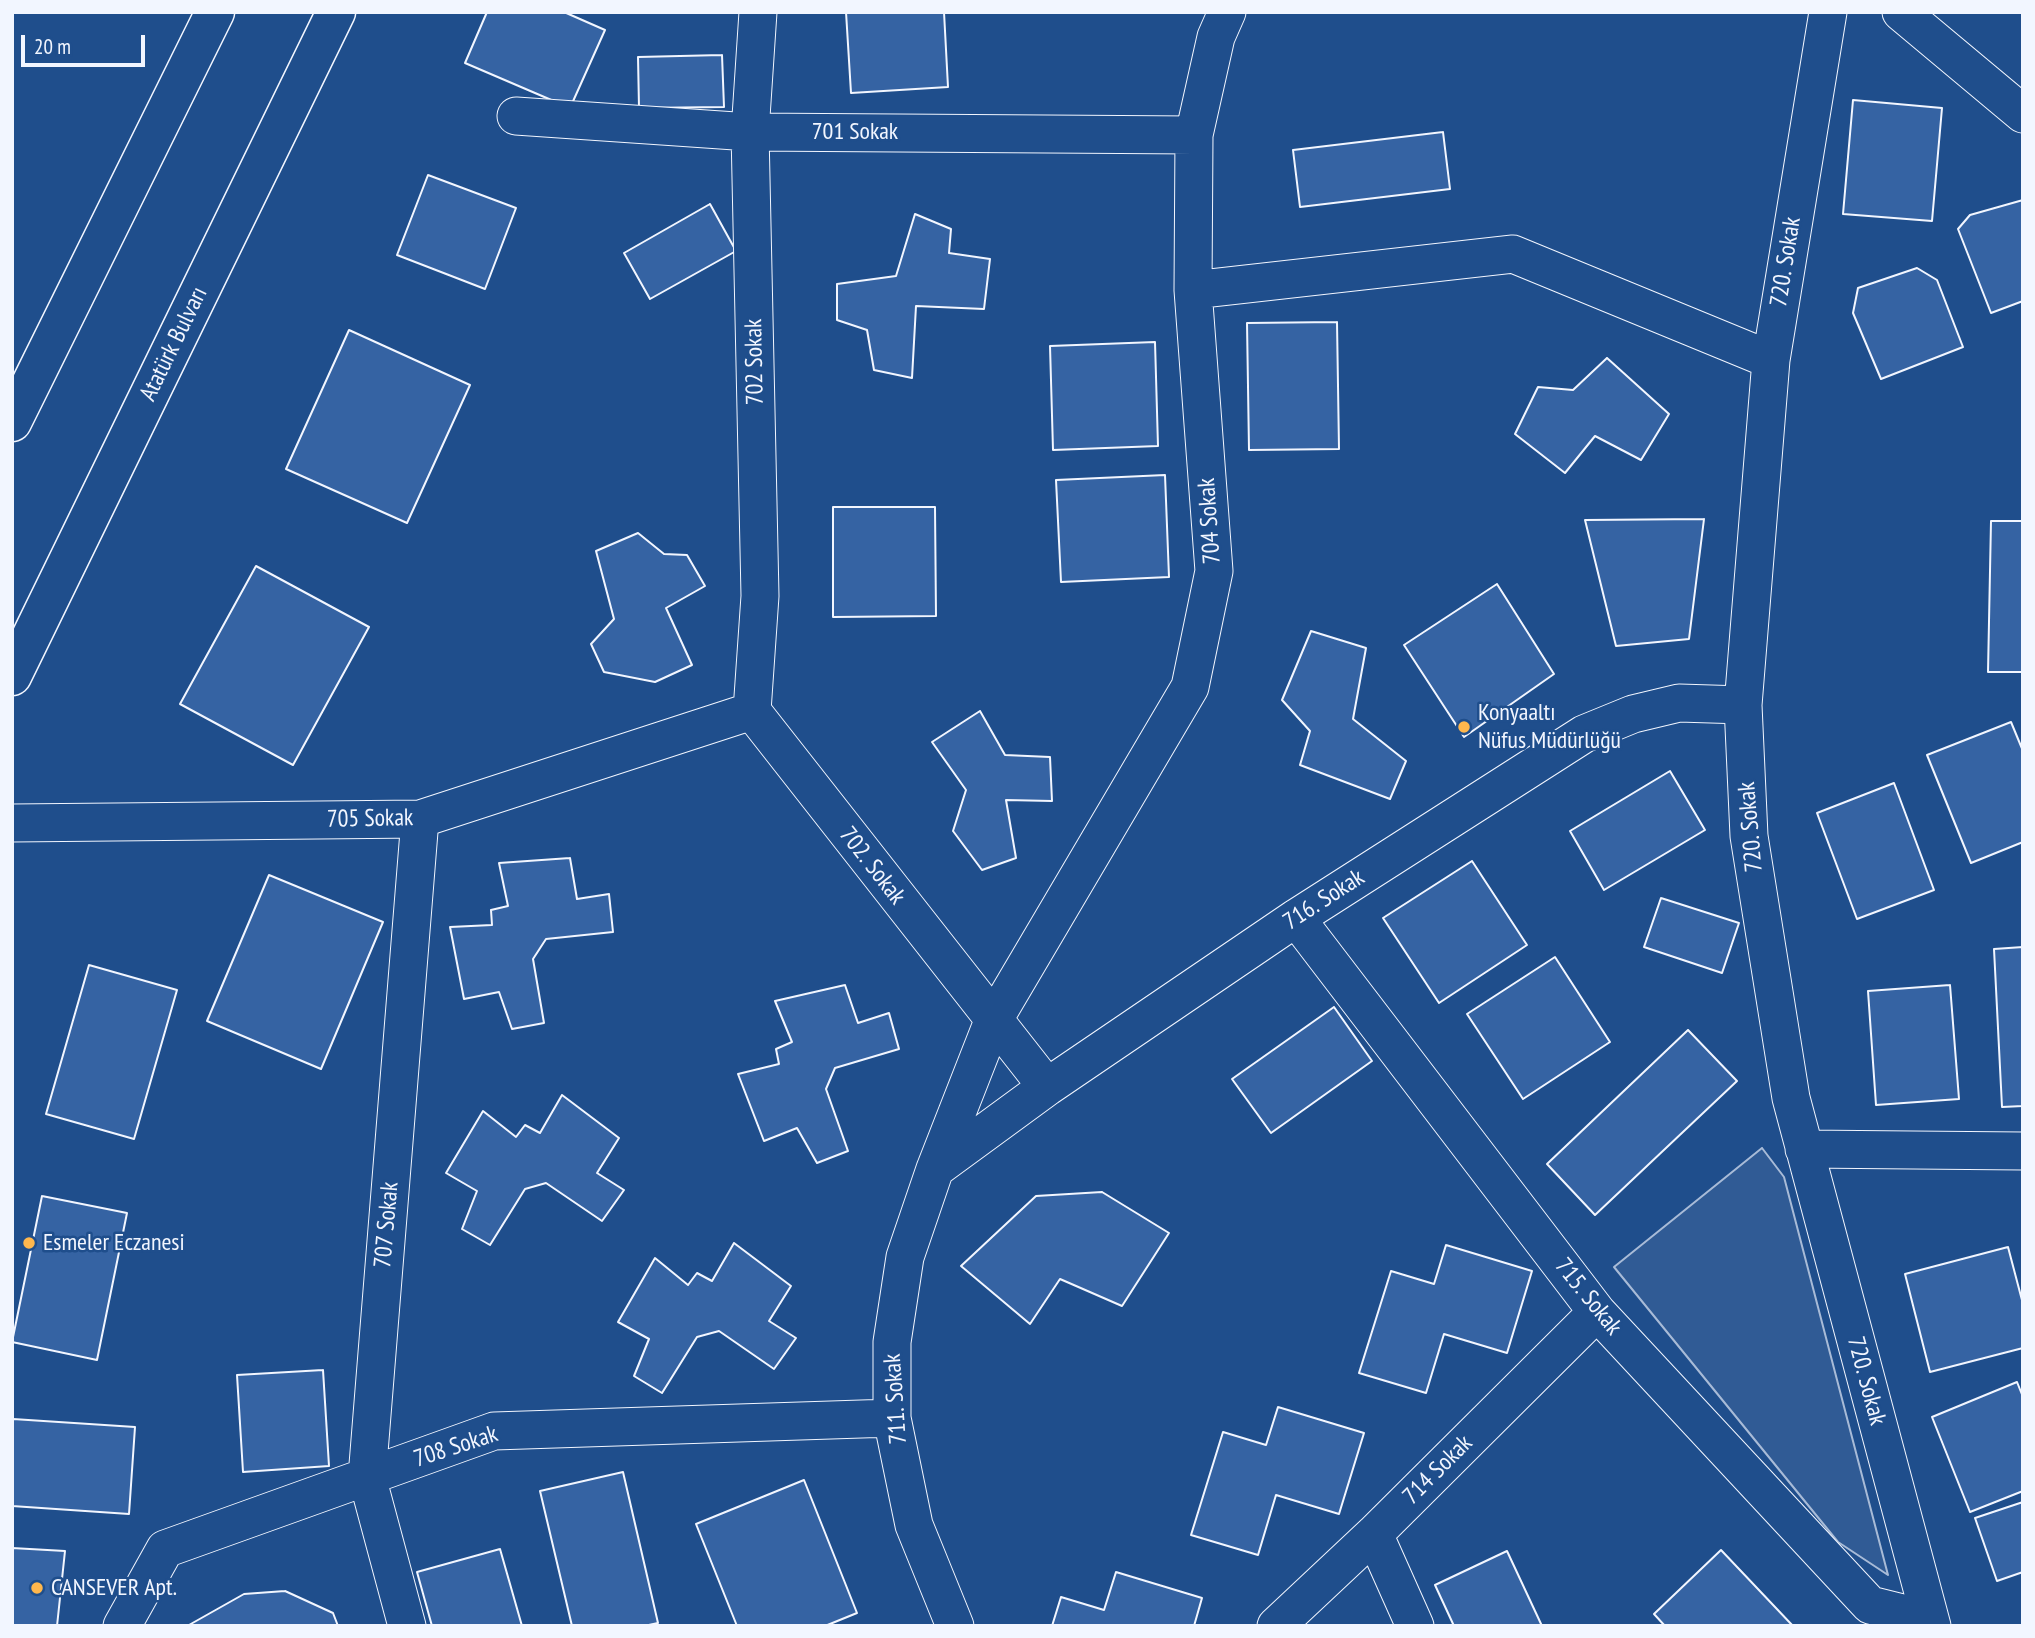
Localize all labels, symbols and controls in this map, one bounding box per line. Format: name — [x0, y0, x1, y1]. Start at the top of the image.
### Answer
scale bar — [24, 21, 149, 65]
text: 20 m — [34, 33, 71, 60]
street label: 701 Sokak — [812, 118, 898, 146]
street label: 720. Sokak — [1765, 215, 1807, 309]
street label: Atatürk Bulvarı — [134, 282, 214, 406]
street label: 702 Sokak — [740, 319, 770, 405]
street label: 704 Sokak — [1193, 477, 1227, 565]
place label: Konyaaltı Nüfus Müdürlüğü — [1478, 699, 1621, 755]
marker: Konyaaltı Nüfus Müdürlüğü — [1456, 719, 1472, 735]
street label: 720. Sokak — [1733, 781, 1769, 873]
street label: 705 Sokak — [327, 804, 413, 834]
street label: 702. Sokak — [833, 821, 911, 911]
street label: 716. Sokak — [1278, 863, 1370, 937]
street label: 707 Sokak — [369, 1181, 405, 1269]
place label: Esmeler Eczanesi — [43, 1229, 185, 1257]
marker: Esmeler Eczanesi — [21, 1235, 37, 1251]
street label: 715. Sokak — [1548, 1253, 1628, 1341]
street label: 720. Sokak — [1840, 1334, 1892, 1428]
street label: 711. Sokak — [878, 1353, 914, 1445]
street label: 708 Sokak — [410, 1420, 502, 1474]
street label: 714 Sokak — [1397, 1429, 1479, 1511]
place label: CANSEVER Apt. — [51, 1574, 177, 1602]
marker: CANSEVER Apt. — [29, 1580, 45, 1596]

